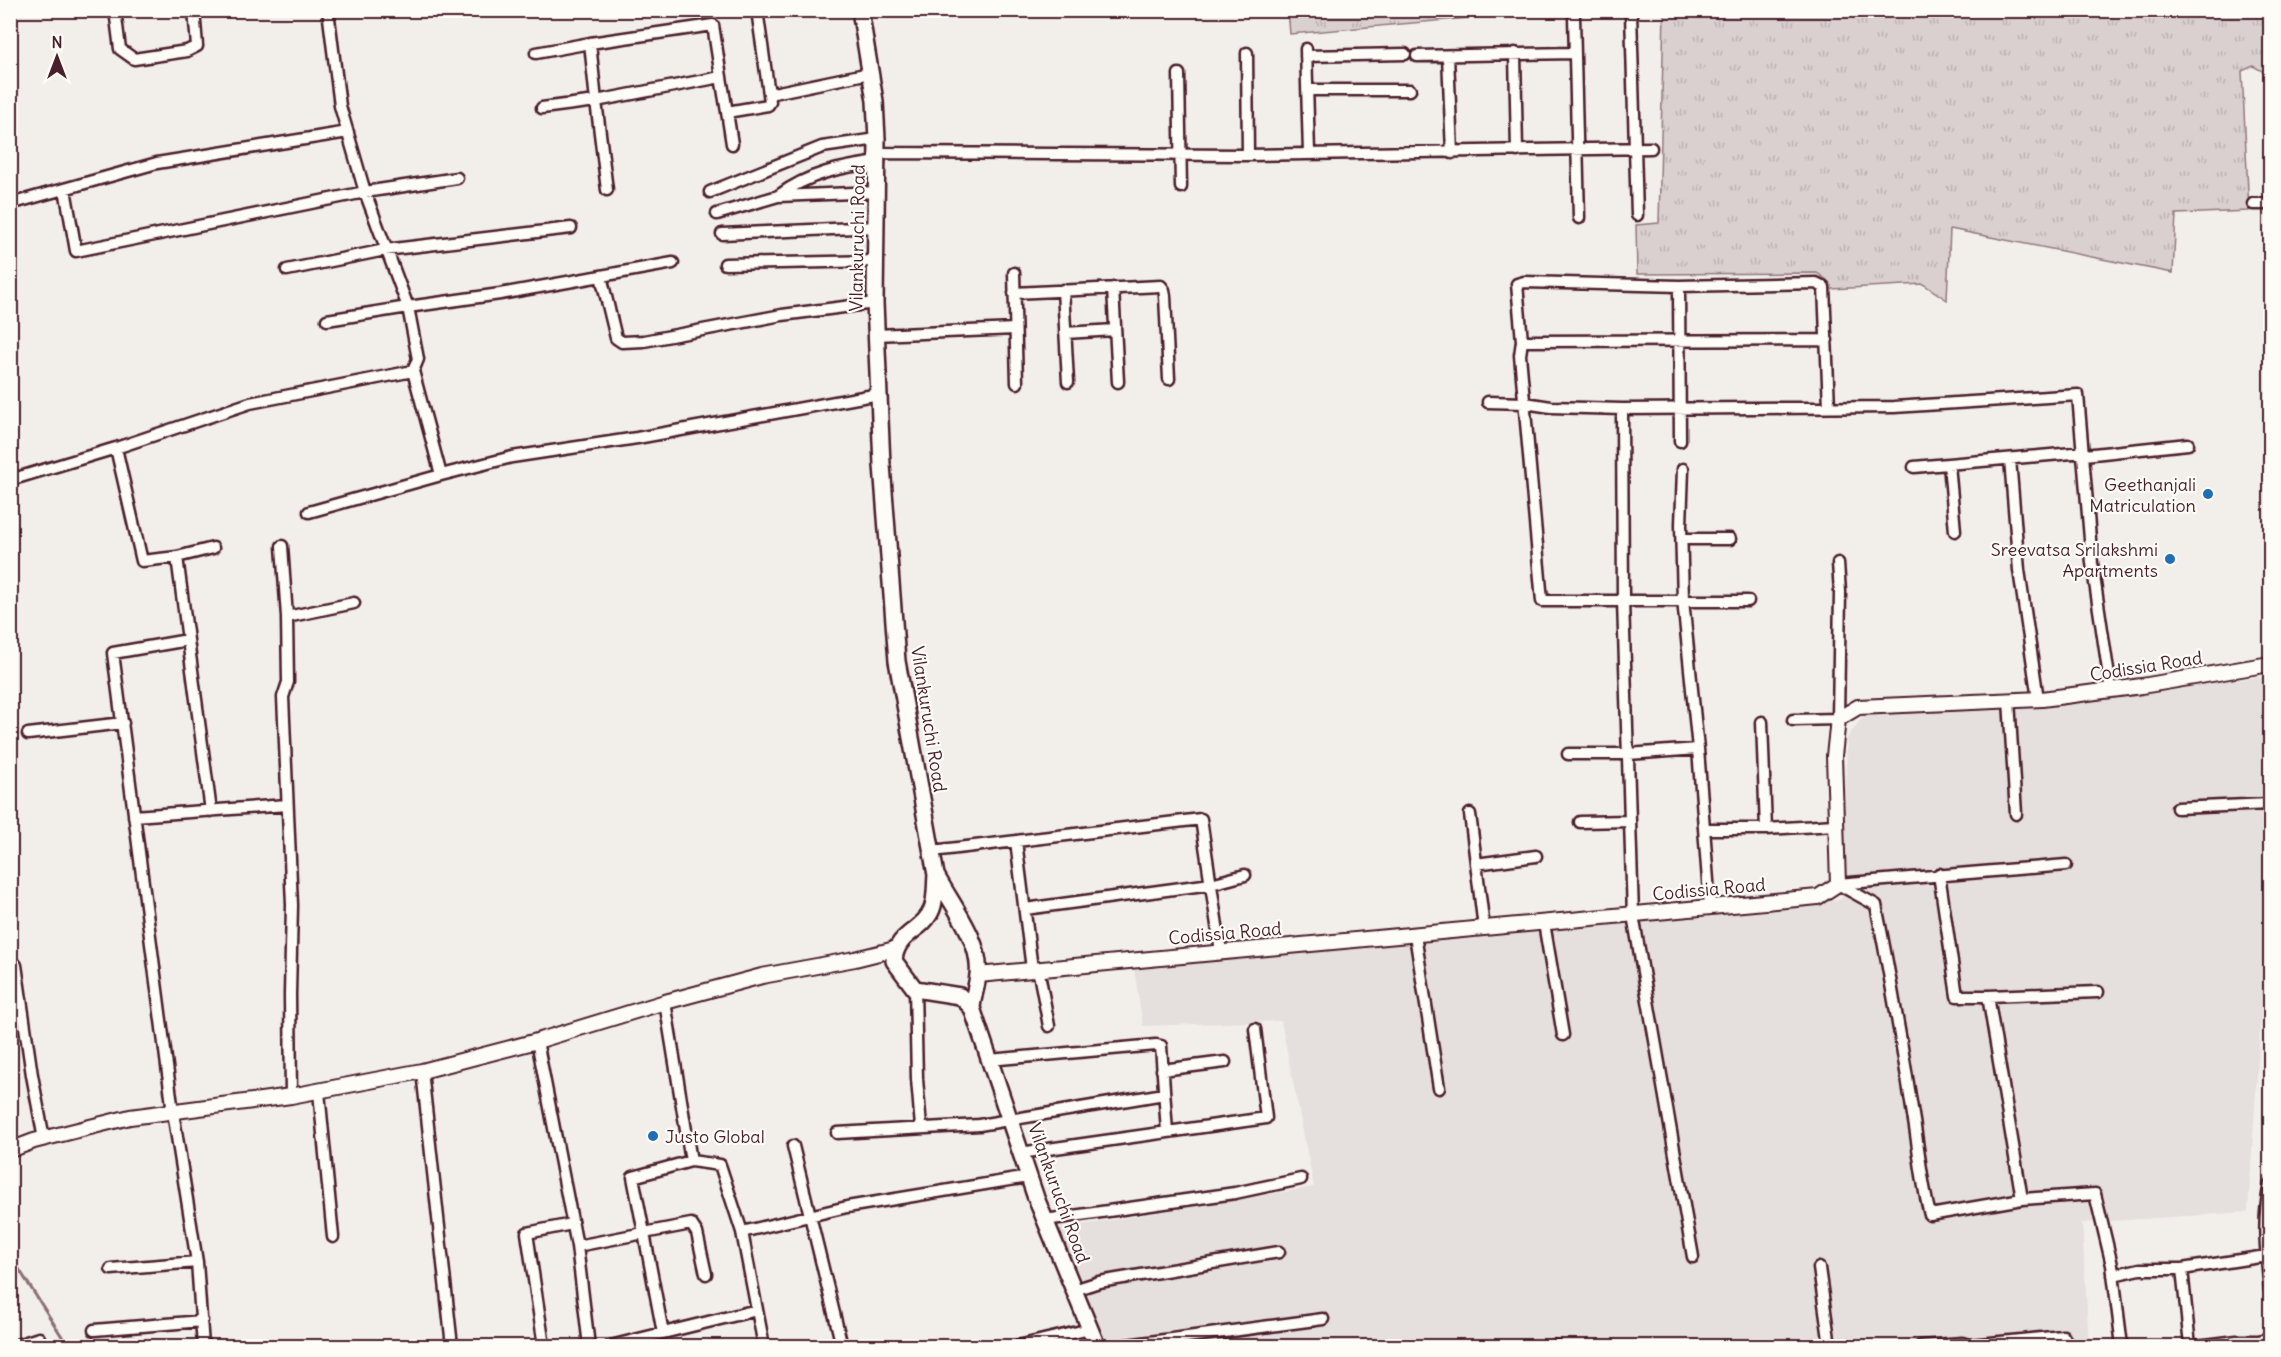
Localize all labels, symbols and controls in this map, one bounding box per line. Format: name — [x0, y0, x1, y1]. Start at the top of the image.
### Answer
north arrow — [27, 27, 87, 87]
text: N — [51, 32, 63, 52]
street label: Vilankuruchi Road — [844, 164, 870, 312]
place label: Geethanjali Matriculation — [2089, 473, 2196, 517]
marker: Geethanjali Matriculation — [2201, 487, 2215, 501]
place label: Sreevatsa Srilakshmi Apartments — [1991, 538, 2158, 582]
marker: Sreevatsa Srilakshmi Apartments — [2163, 552, 2177, 566]
street label: Vilankuruchi Road — [906, 644, 952, 794]
street label: Codissia Road — [2088, 646, 2204, 686]
street label: Codissia Road — [1651, 873, 1767, 905]
street label: Codissia Road — [1167, 917, 1283, 949]
street label: Vilankuruchi Road — [1023, 1120, 1095, 1267]
place label: Justo Global — [665, 1125, 765, 1148]
marker: Justo Global — [646, 1129, 660, 1143]

